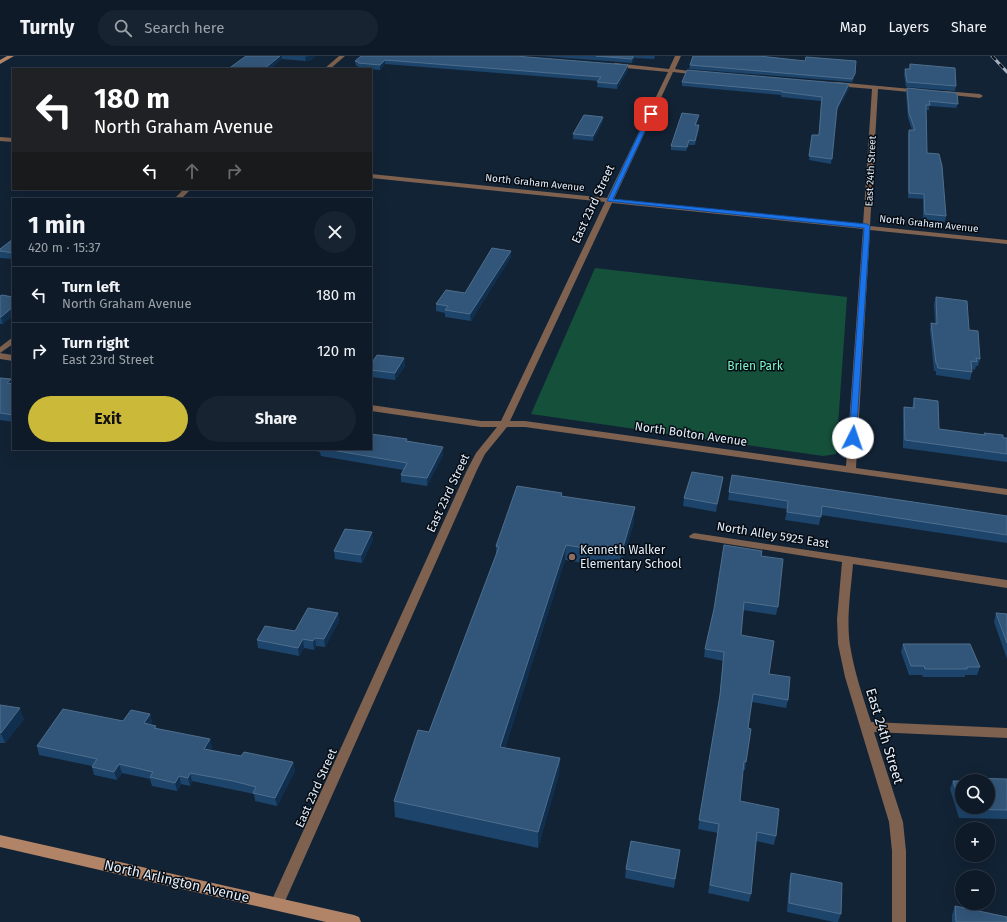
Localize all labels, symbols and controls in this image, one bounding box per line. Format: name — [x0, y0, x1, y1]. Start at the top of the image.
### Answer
search box — [98, 10, 378, 46]
text: Turnly — [20, 16, 74, 39]
icon: search — [112, 17, 134, 39]
text: Search here — [144, 19, 224, 37]
text: Map — [840, 19, 866, 36]
text: Layers — [888, 19, 929, 36]
text: Share — [951, 19, 987, 36]
text: 180 m — [94, 82, 170, 115]
icon: left — [28, 84, 80, 136]
pin — [634, 97, 668, 131]
icon: arrive — [640, 103, 662, 125]
text: North Graham Avenue — [94, 116, 273, 138]
street label: East 24th Street — [863, 135, 879, 207]
icon: left — [139, 160, 161, 182]
icon: ahead — [181, 160, 203, 182]
icon: right — [223, 160, 245, 182]
street label: East 23rd Street — [569, 162, 618, 245]
street label: North Graham Avenue — [485, 172, 585, 194]
text: 1 min — [28, 211, 86, 239]
button: close — [314, 211, 356, 253]
street label: North Graham Avenue — [879, 213, 979, 235]
text: 420 m · 15:37 — [28, 240, 101, 255]
text: Turn left — [62, 278, 120, 296]
icon: left — [28, 284, 50, 306]
text: 180 m — [316, 286, 356, 304]
text: North Graham Avenue — [62, 296, 192, 311]
text: Turn right — [62, 334, 129, 352]
icon: right — [28, 340, 50, 362]
text: 120 m — [317, 342, 356, 360]
text: East 23rd Street — [62, 352, 154, 367]
park label: Brien Park — [727, 359, 784, 373]
button: Exit — [28, 396, 188, 442]
button: Share — [196, 396, 356, 442]
position arrow — [832, 417, 874, 459]
street label: North Bolton Avenue — [634, 419, 748, 449]
street label: East 23rd Street — [424, 451, 473, 534]
street label: North Alley 5925 East — [716, 519, 831, 551]
place label: Kenneth Walker Elementary School — [580, 543, 682, 571]
marker: Kenneth Walker Elementary School — [567, 552, 577, 562]
street label: East 24th Street — [862, 686, 907, 787]
street label: East 23rd Street — [292, 746, 340, 830]
map controls — [955, 774, 995, 910]
button: search — [955, 774, 995, 814]
button: + — [955, 822, 995, 862]
street label: North Arlington Avenue — [103, 857, 251, 906]
button: − — [955, 870, 995, 910]

